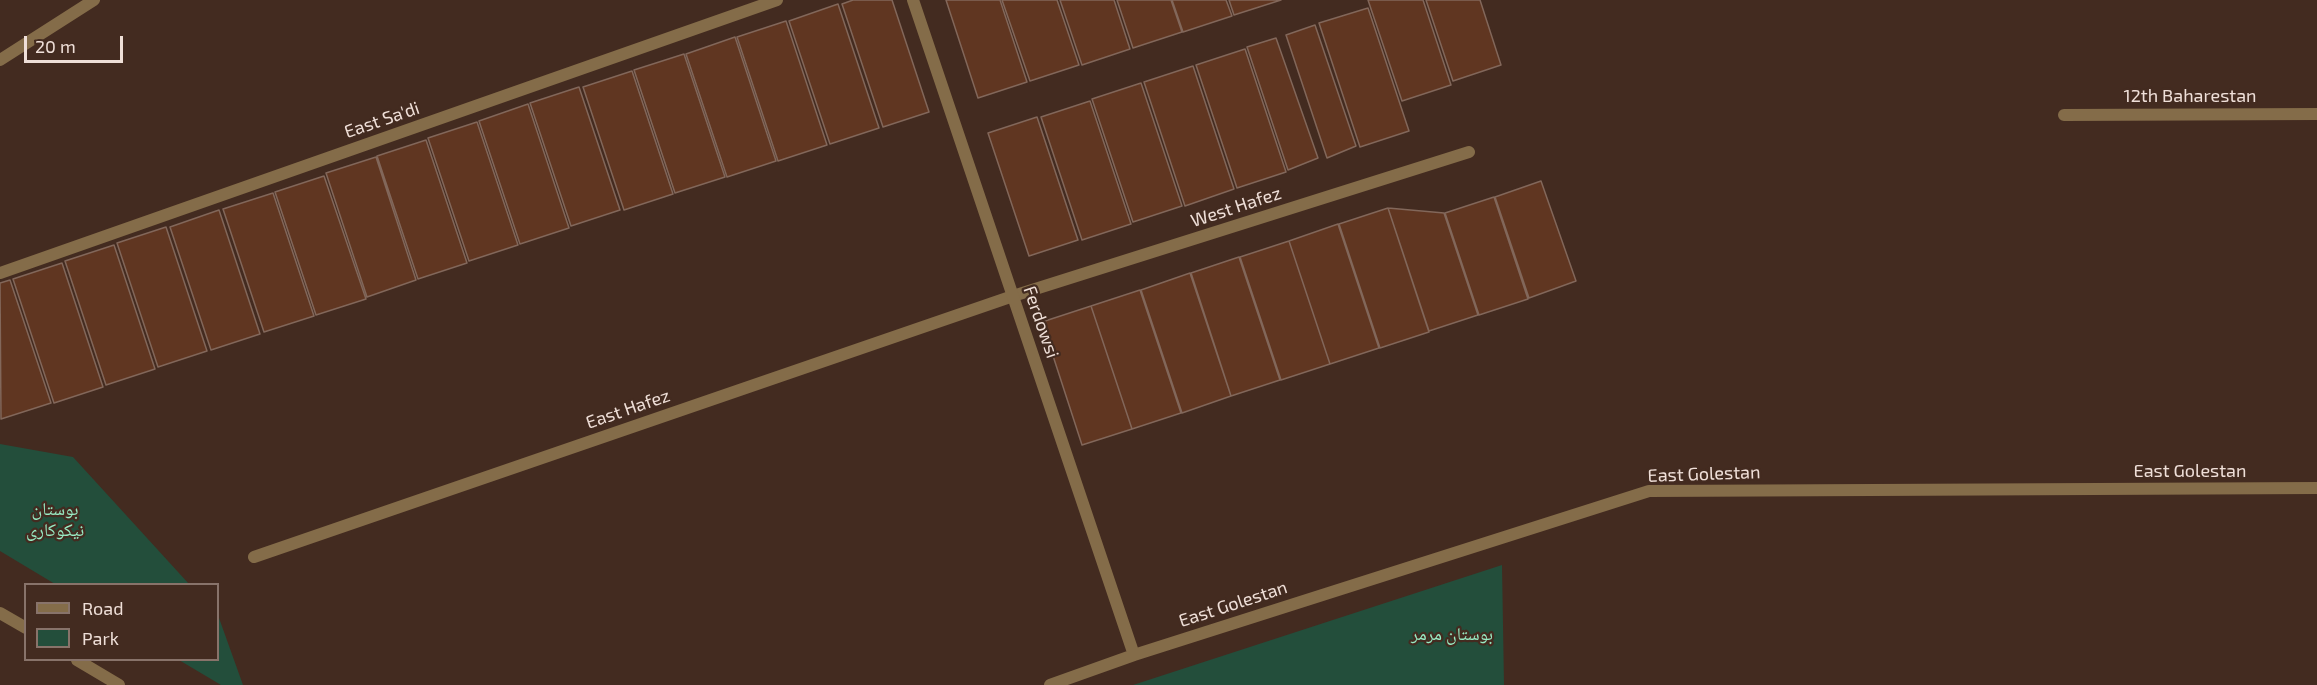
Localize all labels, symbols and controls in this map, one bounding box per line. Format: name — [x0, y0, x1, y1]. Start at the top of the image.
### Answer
scale bar — [27, 24, 126, 62]
text: 20 m — [35, 35, 76, 57]
street label: 12th Baharestan — [2124, 85, 2256, 107]
street label: East Sa'di — [342, 97, 422, 143]
street label: West Hafez — [1188, 182, 1284, 232]
street label: Ferdowsi — [1019, 283, 1063, 361]
street label: East Hafez — [583, 385, 673, 433]
street label: East Golestan — [2134, 460, 2246, 482]
street label: East Golestan — [1647, 461, 1761, 487]
park label: بوستان نیکوکاری — [26, 498, 84, 540]
street label: East Golestan — [1176, 576, 1290, 632]
legend — [24, 583, 219, 661]
text: Road — [82, 597, 123, 619]
park label: بوستان مرمر — [1411, 623, 1493, 645]
text: Park — [82, 627, 119, 649]

